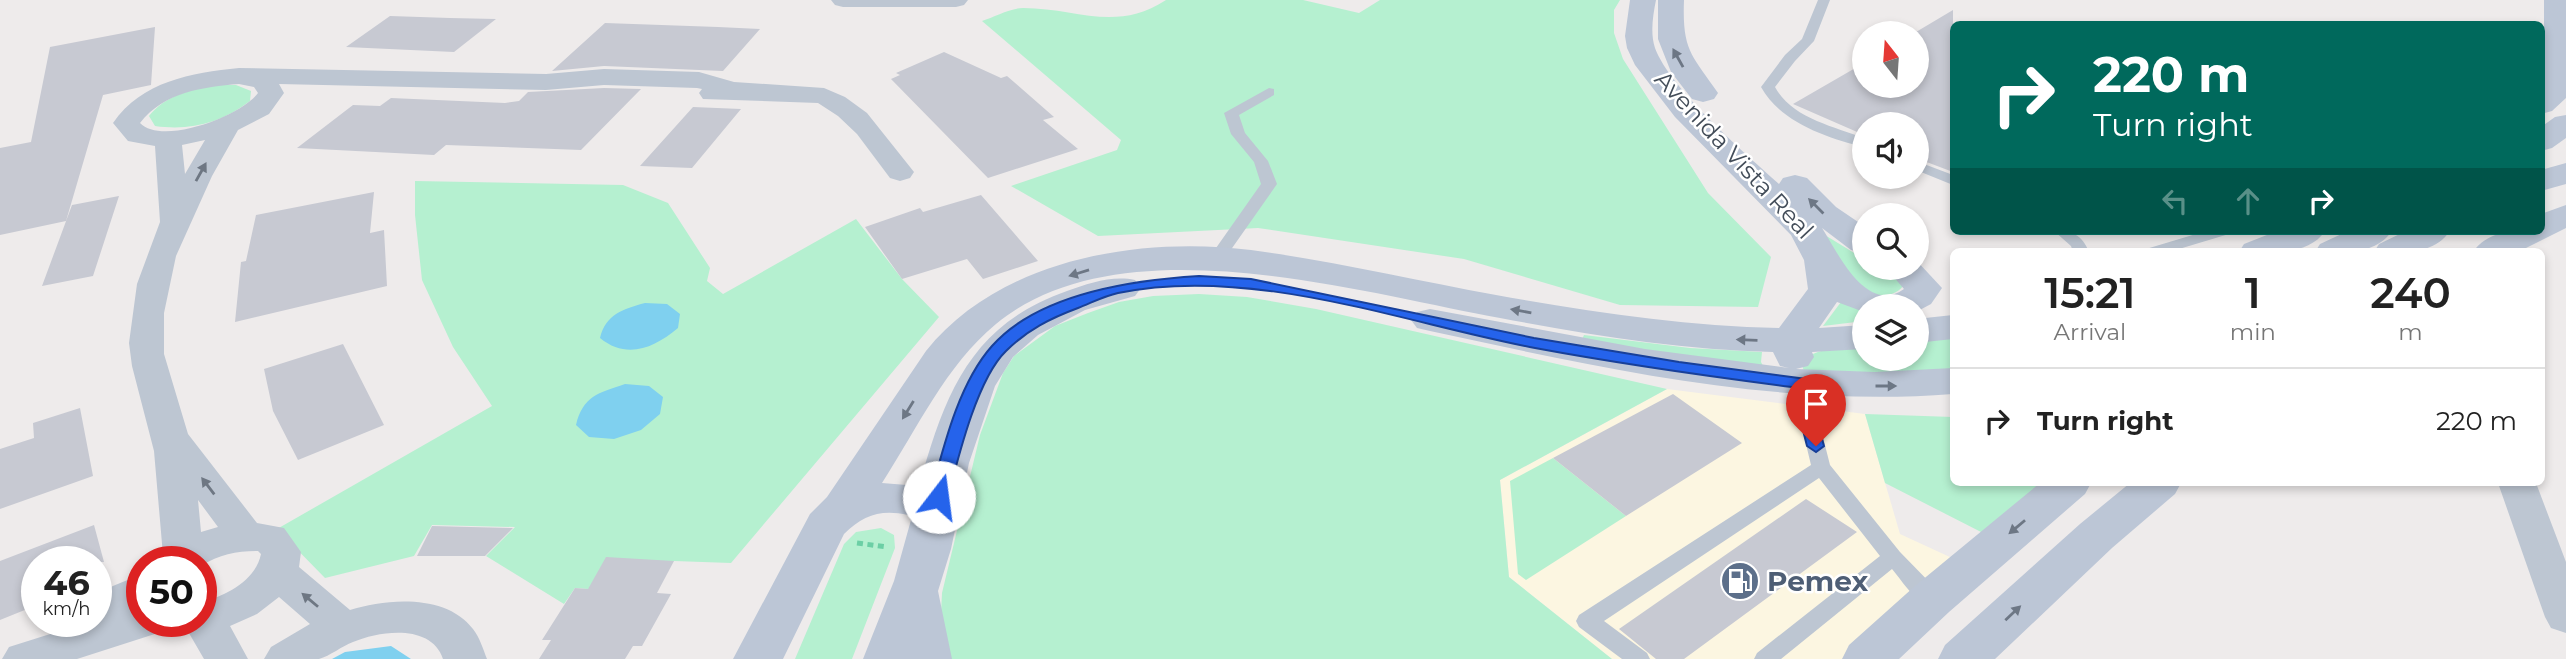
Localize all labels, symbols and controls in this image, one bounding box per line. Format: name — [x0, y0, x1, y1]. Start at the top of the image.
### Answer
north arrow — [1852, 21, 1928, 98]
map controls — [1852, 21, 1929, 371]
text: 220 m — [2093, 45, 2249, 104]
one-way arrow — [1672, 48, 1684, 68]
icon: right — [1978, 49, 2069, 140]
street label: Avenida Vista Real — [1649, 65, 1820, 245]
text: Turn right — [2093, 105, 2253, 144]
button: sound — [1852, 112, 1929, 189]
one-way arrow — [195, 163, 207, 182]
icon: left — [2156, 182, 2194, 220]
icon: ahead — [2229, 182, 2267, 220]
icon: right — [2302, 182, 2340, 220]
one-way arrow — [1807, 197, 1824, 214]
button: search — [1852, 203, 1929, 280]
text: 15:21 — [2044, 267, 2135, 319]
text: 1 — [2245, 267, 2261, 319]
text: 240 — [2370, 267, 2451, 319]
one-way arrow — [1069, 268, 1090, 279]
button: layers — [1852, 294, 1929, 371]
one-way arrow — [1510, 305, 1532, 316]
text: Arrival — [2054, 318, 2126, 346]
text: min — [2230, 318, 2276, 346]
text: m — [2398, 318, 2423, 346]
one-way arrow — [1735, 334, 1757, 345]
pin — [1786, 374, 1846, 446]
one-way arrow — [1875, 380, 1897, 392]
icon: arrive — [1797, 385, 1835, 423]
one-way arrow — [902, 401, 915, 420]
icon: right — [1978, 402, 2016, 440]
text: Turn right — [2037, 405, 2173, 437]
text: 220 m — [2436, 405, 2517, 437]
position arrow — [902, 460, 976, 534]
one-way arrow — [200, 478, 215, 496]
one-way arrow — [2008, 519, 2026, 535]
speed limit sign: 50 — [126, 546, 217, 637]
fuel station icon: Pemex — [1719, 560, 1761, 602]
text: 46 — [43, 561, 90, 604]
place label: Pemex — [1767, 564, 1869, 598]
one-way arrow — [301, 593, 318, 608]
text: km/h — [42, 598, 91, 620]
one-way arrow — [2004, 605, 2021, 621]

